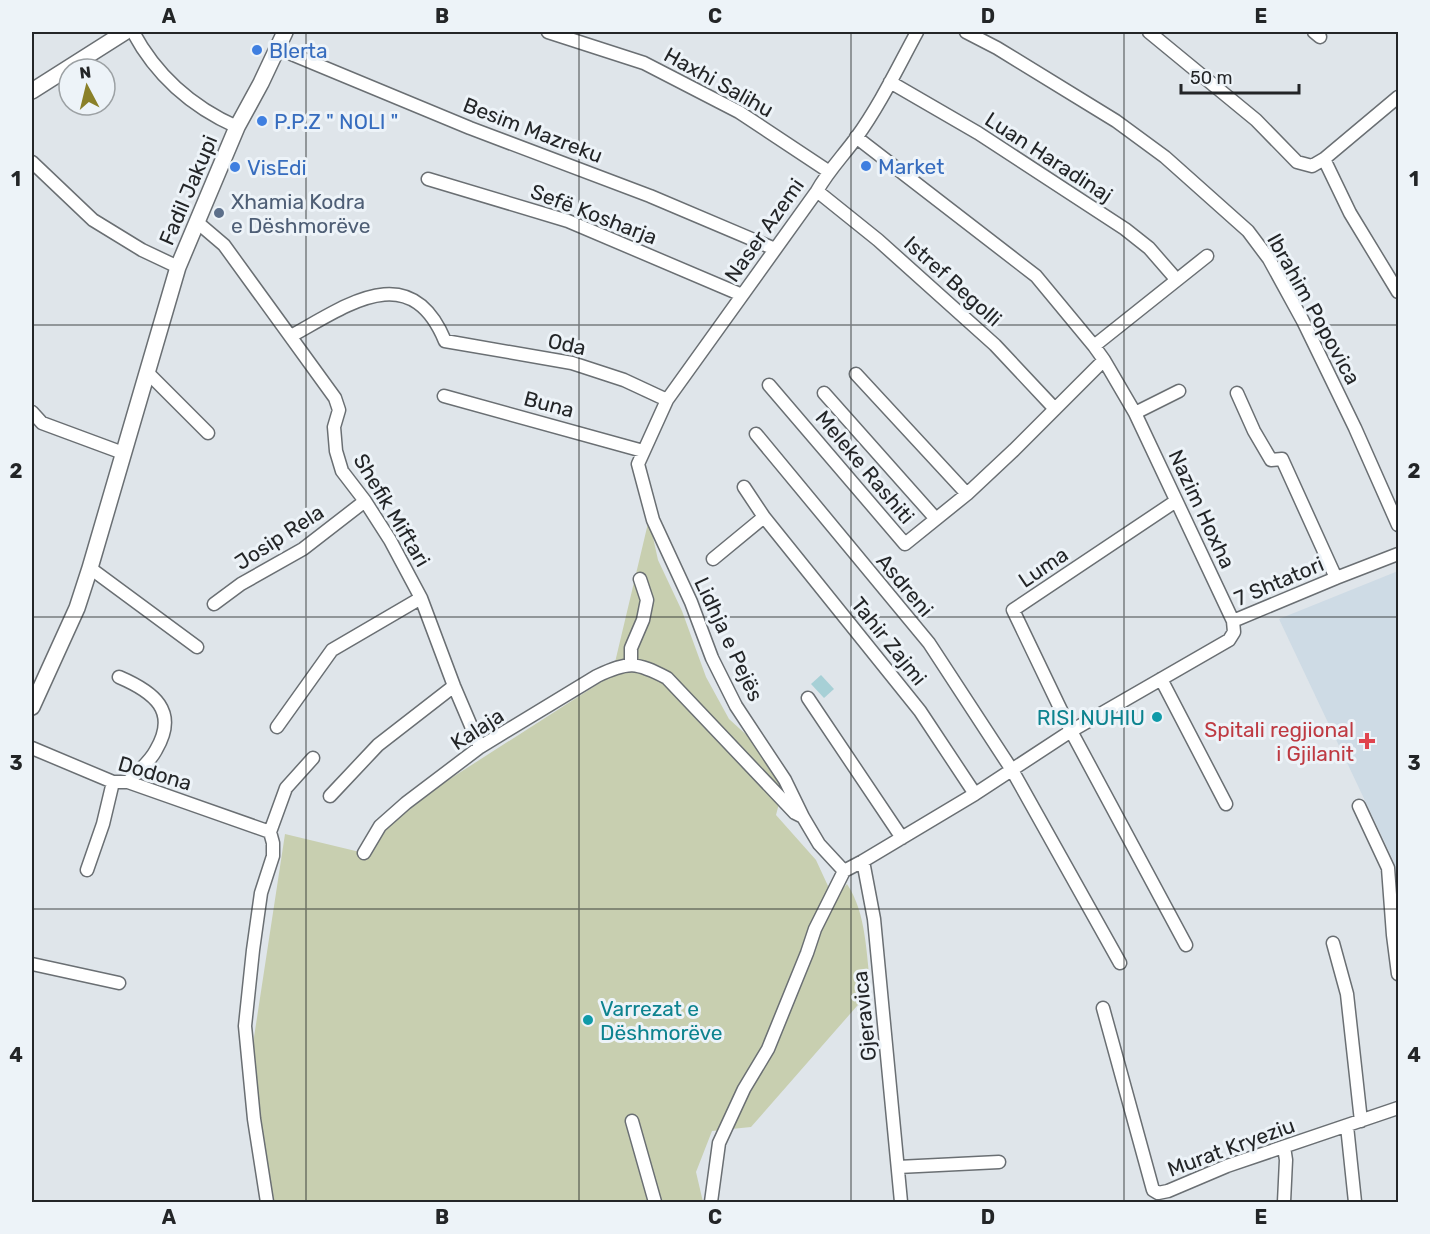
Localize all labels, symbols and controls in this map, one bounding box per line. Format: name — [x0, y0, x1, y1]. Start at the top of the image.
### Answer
text: A — [162, 4, 177, 28]
text: B — [435, 4, 449, 28]
text: C — [708, 4, 722, 28]
text: D — [981, 4, 995, 28]
text: E — [1255, 4, 1267, 28]
place label: Blerta — [269, 38, 328, 63]
street label: Haxhi Salihu — [660, 42, 778, 122]
marker: Blerta — [250, 43, 264, 57]
north arrow — [57, 57, 117, 117]
scale bar — [1181, 57, 1300, 95]
text: N — [78, 62, 92, 83]
text: 50 m — [1190, 67, 1233, 89]
street label: Besim Mazreku — [460, 92, 606, 168]
street label: Luan Haradinaj — [981, 106, 1117, 208]
place label: P.P.Z " NOLI " — [274, 109, 398, 134]
marker: P.P.Z " NOLI " — [255, 114, 269, 128]
street label: Fadil Jakupi — [154, 131, 222, 249]
place label: Market — [878, 154, 944, 179]
place label: VisEdi — [247, 155, 307, 180]
marker: Market — [859, 159, 873, 173]
marker: VisEdi — [228, 160, 242, 174]
text: 1 — [11, 167, 21, 191]
text: 1 — [1409, 167, 1419, 191]
street label: Naser Azemi — [719, 173, 809, 287]
street label: Sefë Kosharja — [527, 178, 661, 250]
place label: Xhamia Kodra e Dëshmorëve — [231, 189, 371, 238]
marker: Xhamia Kodra e Dëshmorëve — [212, 206, 226, 220]
street label: Ibrahim Popovica — [1262, 229, 1366, 389]
street label: Istref Begolli — [899, 231, 1007, 331]
street label: Oda — [546, 328, 588, 360]
street label: Buna — [521, 385, 577, 423]
street label: Meleke Rashiti — [811, 405, 919, 529]
street label: Nazim Hoxha — [1164, 446, 1240, 572]
street label: Shefik Miftari — [348, 449, 436, 571]
text: 2 — [10, 459, 23, 483]
text: 2 — [1408, 459, 1421, 483]
street label: Josip Rela — [230, 499, 328, 575]
street label: Luma — [1013, 541, 1073, 593]
street label: Asdreni — [871, 548, 939, 622]
street label: 7 Shtatori — [1231, 551, 1327, 611]
street label: Lidhja e Pejës — [689, 573, 769, 705]
street label: Tahir Zajmi — [846, 592, 932, 690]
street label: Kalaja — [446, 703, 508, 755]
place label: RISI NUHIU — [1037, 705, 1145, 730]
marker: RISI NUHIU — [1150, 710, 1164, 724]
place label: Spitali regjional i Gjilanit — [1204, 717, 1354, 766]
marker: Spitali regjional i Gjilanit — [1358, 732, 1376, 750]
text: 3 — [9, 751, 23, 775]
street label: Dodona — [115, 751, 195, 795]
text: 3 — [1407, 751, 1421, 775]
street label: Gjeravica — [847, 970, 881, 1062]
place label: Varrezat e Dëshmorëve — [600, 996, 723, 1045]
marker: Varrezat e Dëshmorëve — [581, 1013, 595, 1027]
text: 4 — [9, 1043, 23, 1067]
text: 4 — [1407, 1043, 1421, 1067]
street label: Murat Kryeziu — [1164, 1112, 1298, 1182]
text: A — [162, 1205, 177, 1229]
text: B — [435, 1205, 449, 1229]
text: C — [708, 1205, 722, 1229]
text: D — [981, 1205, 995, 1229]
text: E — [1255, 1205, 1267, 1229]

